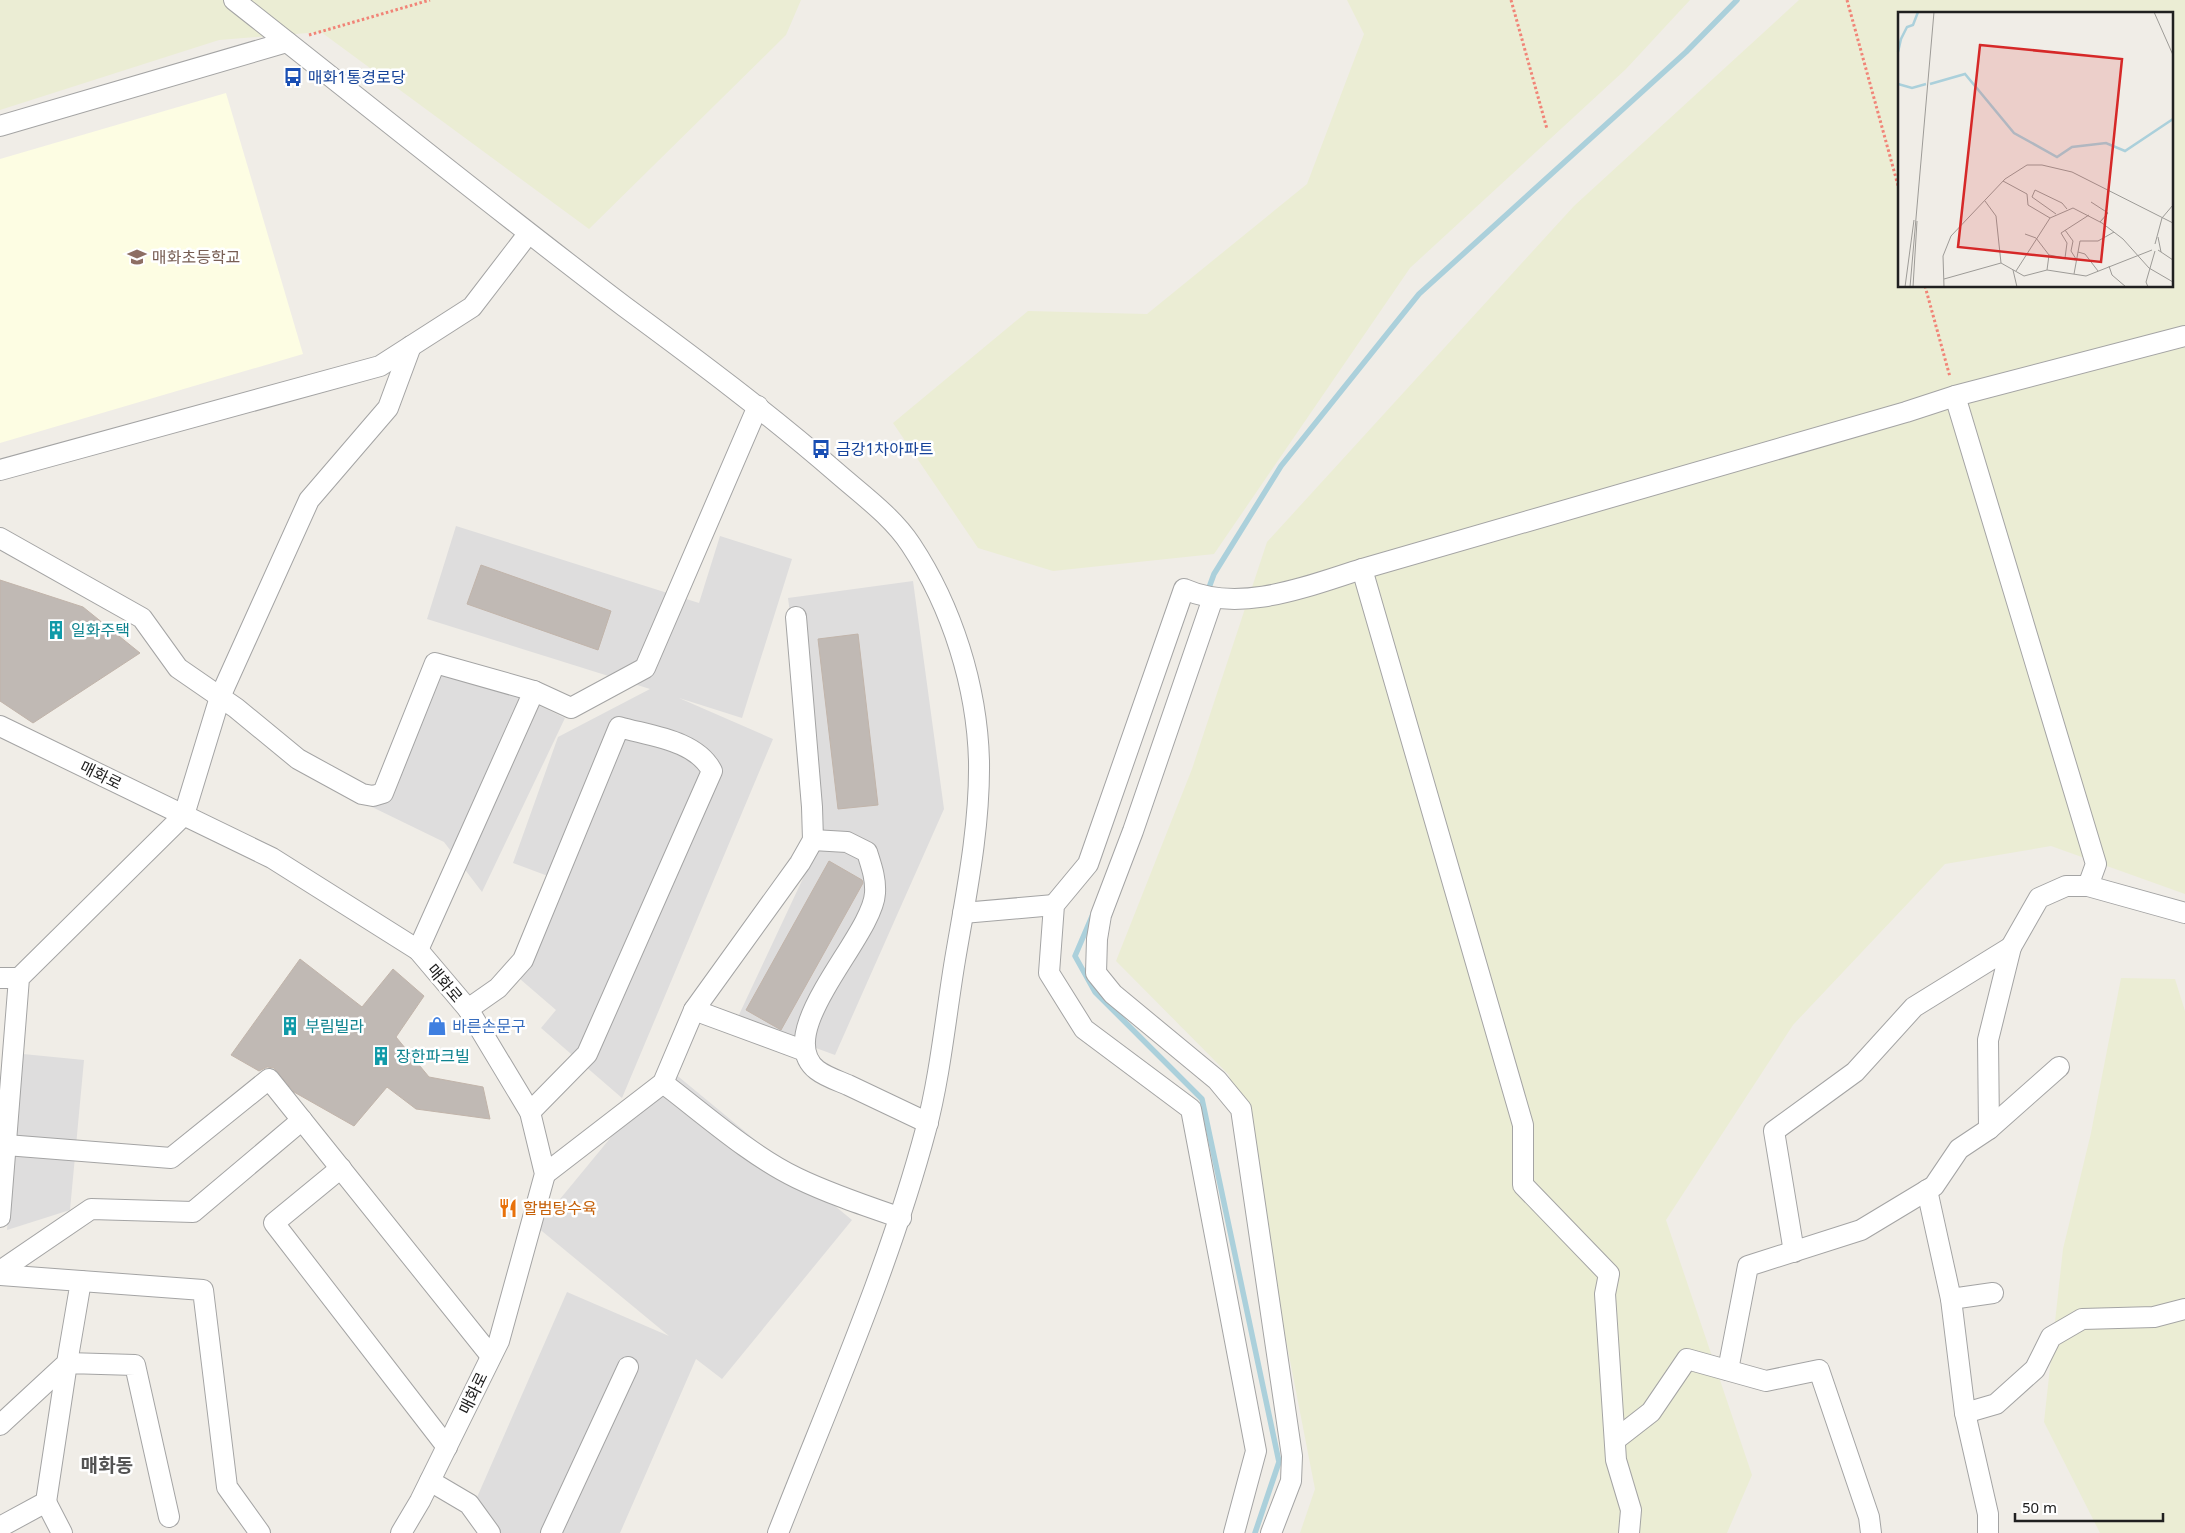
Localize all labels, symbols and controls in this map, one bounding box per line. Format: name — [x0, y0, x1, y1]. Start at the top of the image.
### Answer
inset map — [1898, 12, 2172, 288]
bus stop icon: 매화1통경로당 — [282, 66, 304, 88]
place label: 매화1통경로당 — [308, 66, 406, 88]
school or university icon: 매화초등학교 — [126, 246, 148, 268]
place label: 매화초등학교 — [152, 246, 240, 268]
bus stop icon: 금강1차아파트 — [810, 438, 832, 460]
place label: 금강1차아파트 — [836, 438, 933, 460]
building icon: 일화주택 — [45, 619, 67, 641]
place label: 일화주택 — [71, 619, 130, 641]
street label: 매화로 — [76, 755, 126, 795]
street label: 매화로 — [422, 959, 468, 1007]
building icon: 부림빌라 — [279, 1015, 301, 1037]
place label: 부림빌라 — [305, 1015, 364, 1037]
shop icon: 바른손문구 — [426, 1015, 448, 1037]
place label: 바른손문구 — [452, 1015, 526, 1037]
building icon: 장한파크빌 — [370, 1045, 392, 1067]
place label: 장한파크빌 — [396, 1045, 470, 1067]
restaurant icon: 할범탕수육 — [497, 1197, 519, 1219]
place label: 할범탕수육 — [523, 1197, 597, 1219]
street label: 매화로 — [453, 1368, 493, 1418]
district label: 매화동 — [81, 1452, 133, 1478]
scale bar — [2015, 1490, 2162, 1522]
text: 50 m — [2022, 1497, 2057, 1517]

